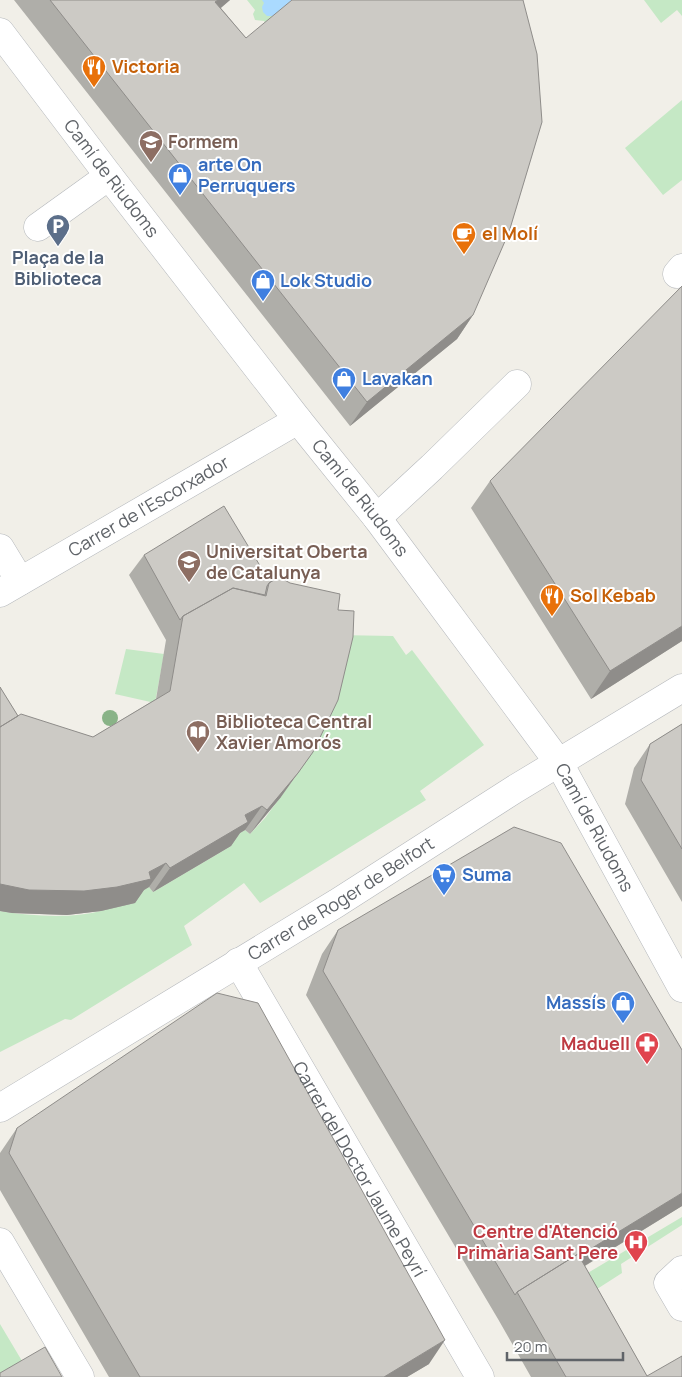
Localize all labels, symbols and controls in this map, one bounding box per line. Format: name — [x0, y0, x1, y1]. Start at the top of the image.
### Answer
restaurant icon: Victoria — [81, 54, 107, 88]
place label: Victoria — [112, 54, 180, 78]
street label: Camí de Riudoms — [59, 114, 165, 242]
school or university icon: Formem — [138, 129, 164, 163]
place label: Formem — [168, 129, 238, 153]
place label: arte On Perruquers — [198, 152, 296, 197]
shop icon: arte On Perruquers — [167, 162, 193, 196]
parking icon: Plaça de la Biblioteca — [45, 213, 71, 247]
cafe icon: el Molí — [451, 221, 477, 255]
place label: el Molí — [482, 221, 538, 245]
place label: Plaça de la Biblioteca — [12, 245, 104, 290]
shop icon: Lok Studio — [250, 268, 276, 302]
place label: Lok Studio — [280, 268, 372, 292]
shop icon: Lavakan — [331, 366, 357, 400]
place label: Lavakan — [362, 366, 433, 390]
street label: Camí de Riudoms — [307, 434, 415, 561]
street label: Carrer de l'Escorxador — [63, 449, 233, 562]
place label: Universitat Oberta de Catalunya — [206, 539, 368, 584]
school or university icon: Universitat Oberta de Catalunya — [176, 549, 202, 583]
restaurant icon: Sol Kebab — [539, 583, 565, 617]
place label: Sol Kebab — [570, 583, 656, 607]
place label: Biblioteca Central Xavier Amorós — [216, 709, 372, 754]
library icon: Biblioteca Central Xavier Amorós — [185, 719, 211, 753]
street label: Camí de Riudoms — [550, 759, 640, 896]
street label: Carrer de Roger de Belfort — [243, 831, 438, 966]
supermarket icon: Suma — [431, 862, 457, 896]
place label: Suma — [462, 862, 512, 886]
place label: Massís — [546, 990, 606, 1014]
shop icon: Massís — [610, 990, 636, 1024]
place label: Maduell — [561, 1031, 630, 1055]
pharmacy icon: Maduell — [634, 1031, 660, 1065]
street label: Carrer del Doctor Jaume Peyrí — [288, 1057, 432, 1281]
place label: Centre d'Atenció Primària Sant Pere — [457, 1219, 618, 1264]
hospital icon: Centre d'Atenció Primària Sant Pere — [623, 1229, 649, 1263]
scale bar — [507, 1330, 623, 1362]
text: 20 m — [514, 1336, 547, 1357]

